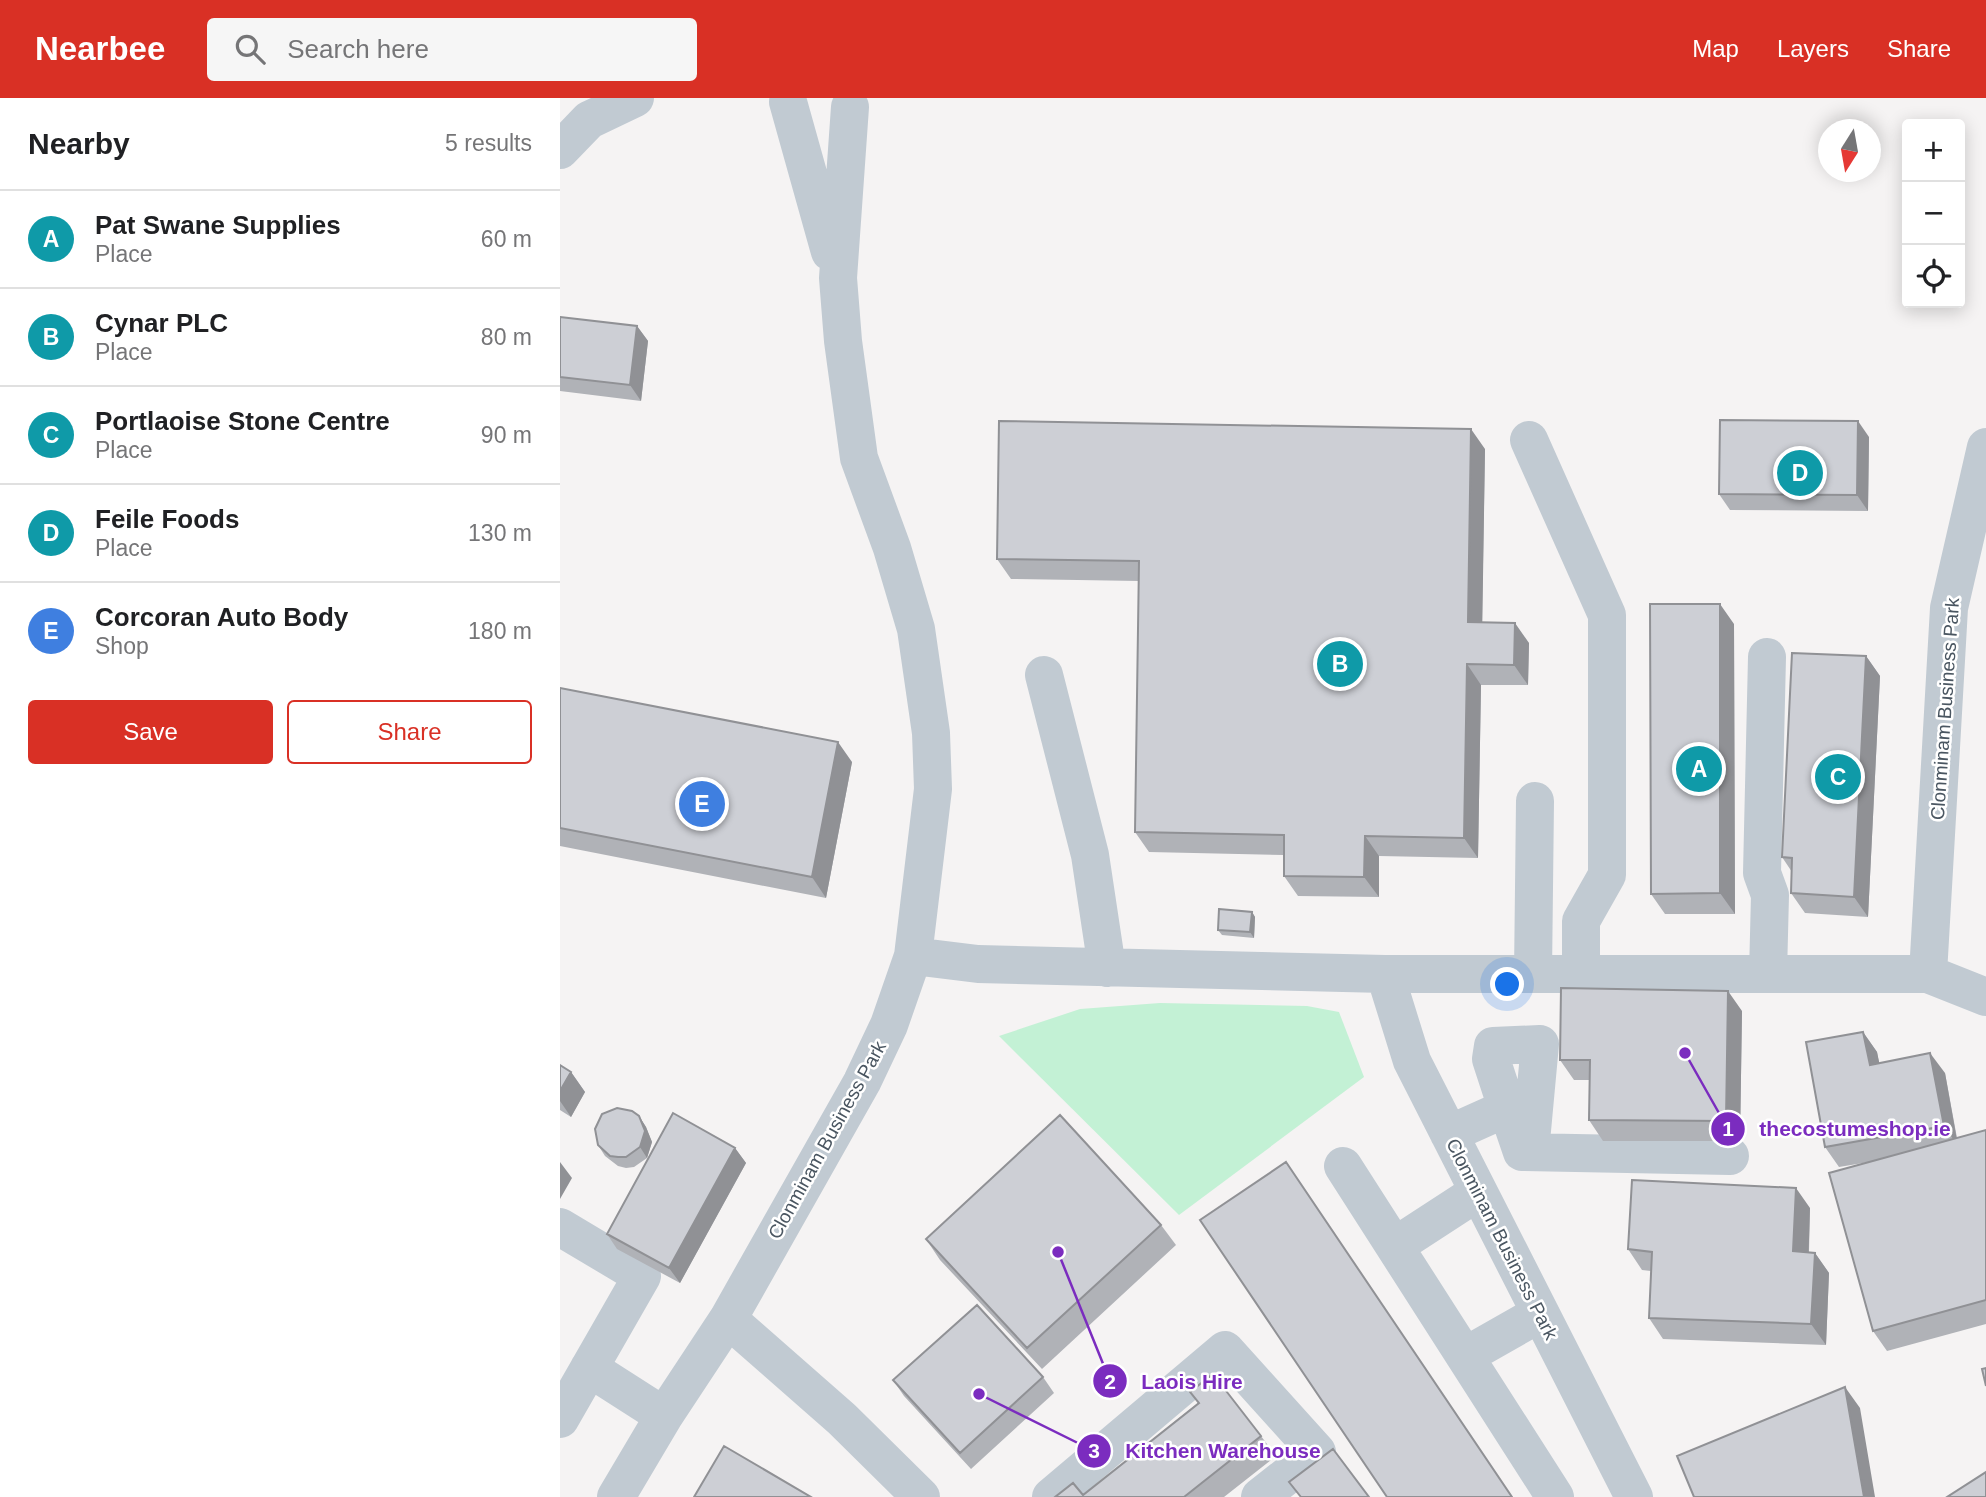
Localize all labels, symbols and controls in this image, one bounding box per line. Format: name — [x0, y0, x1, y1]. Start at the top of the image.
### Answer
search box — [207, 18, 697, 81]
text: Nearbee — [35, 30, 165, 67]
icon: search — [231, 30, 269, 68]
text: Search here — [287, 34, 429, 64]
text: Map — [1692, 35, 1739, 62]
text: Layers — [1777, 35, 1849, 62]
text: Share — [1887, 35, 1951, 62]
north arrow — [1818, 119, 1881, 182]
map controls — [1902, 119, 1965, 308]
button: + — [1902, 119, 1965, 182]
text: Nearby — [28, 127, 130, 160]
text: 5 results — [445, 130, 532, 156]
button: − — [1902, 182, 1965, 245]
text: Pat Swane Supplies — [95, 210, 341, 240]
text: A — [43, 226, 59, 252]
text: 60 m — [481, 226, 532, 252]
text: Place — [95, 241, 153, 267]
button: locate — [1902, 245, 1965, 308]
text: Cynar PLC — [95, 308, 228, 338]
text: B — [43, 324, 59, 350]
text: 80 m — [481, 324, 532, 350]
text: Place — [95, 339, 153, 365]
text: Portlaoise Stone Centre — [95, 406, 390, 436]
text: C — [43, 422, 59, 448]
text: 90 m — [481, 422, 532, 448]
text: Place — [95, 437, 153, 463]
pin: D — [1777, 447, 1823, 499]
text: Feile Foods — [95, 504, 239, 534]
text: D — [43, 520, 59, 546]
text: 130 m — [468, 520, 532, 546]
text: Place — [95, 535, 153, 561]
street label: Clonminam Business Park — [1927, 597, 1963, 821]
text: Corcoran Auto Body — [95, 602, 348, 632]
text: E — [43, 618, 59, 644]
text: 180 m — [468, 618, 532, 644]
text: Shop — [95, 633, 149, 659]
pin: B — [1317, 638, 1363, 690]
button: Save — [28, 700, 273, 764]
button: Share — [287, 700, 532, 764]
pin: A — [1676, 743, 1722, 795]
pin: C — [1815, 751, 1861, 803]
pin: E — [679, 778, 725, 830]
your location — [1490, 967, 1524, 1001]
street label: Clonminam Business Park — [764, 1037, 890, 1243]
callout: thecostumeshop.ie — [1711, 1108, 1965, 1150]
text: 1 — [1722, 1117, 1734, 1140]
text: thecostumeshop.ie — [1759, 1117, 1951, 1140]
street label: Clonminam Business Park — [1442, 1135, 1562, 1343]
callout: Laois Hire — [1093, 1360, 1257, 1402]
text: 2 — [1104, 1370, 1116, 1393]
text: Laois Hire — [1141, 1370, 1243, 1393]
callout: Kitchen Warehouse — [1076, 1430, 1335, 1472]
text: 3 — [1088, 1439, 1100, 1462]
text: Kitchen Warehouse — [1125, 1439, 1321, 1462]

